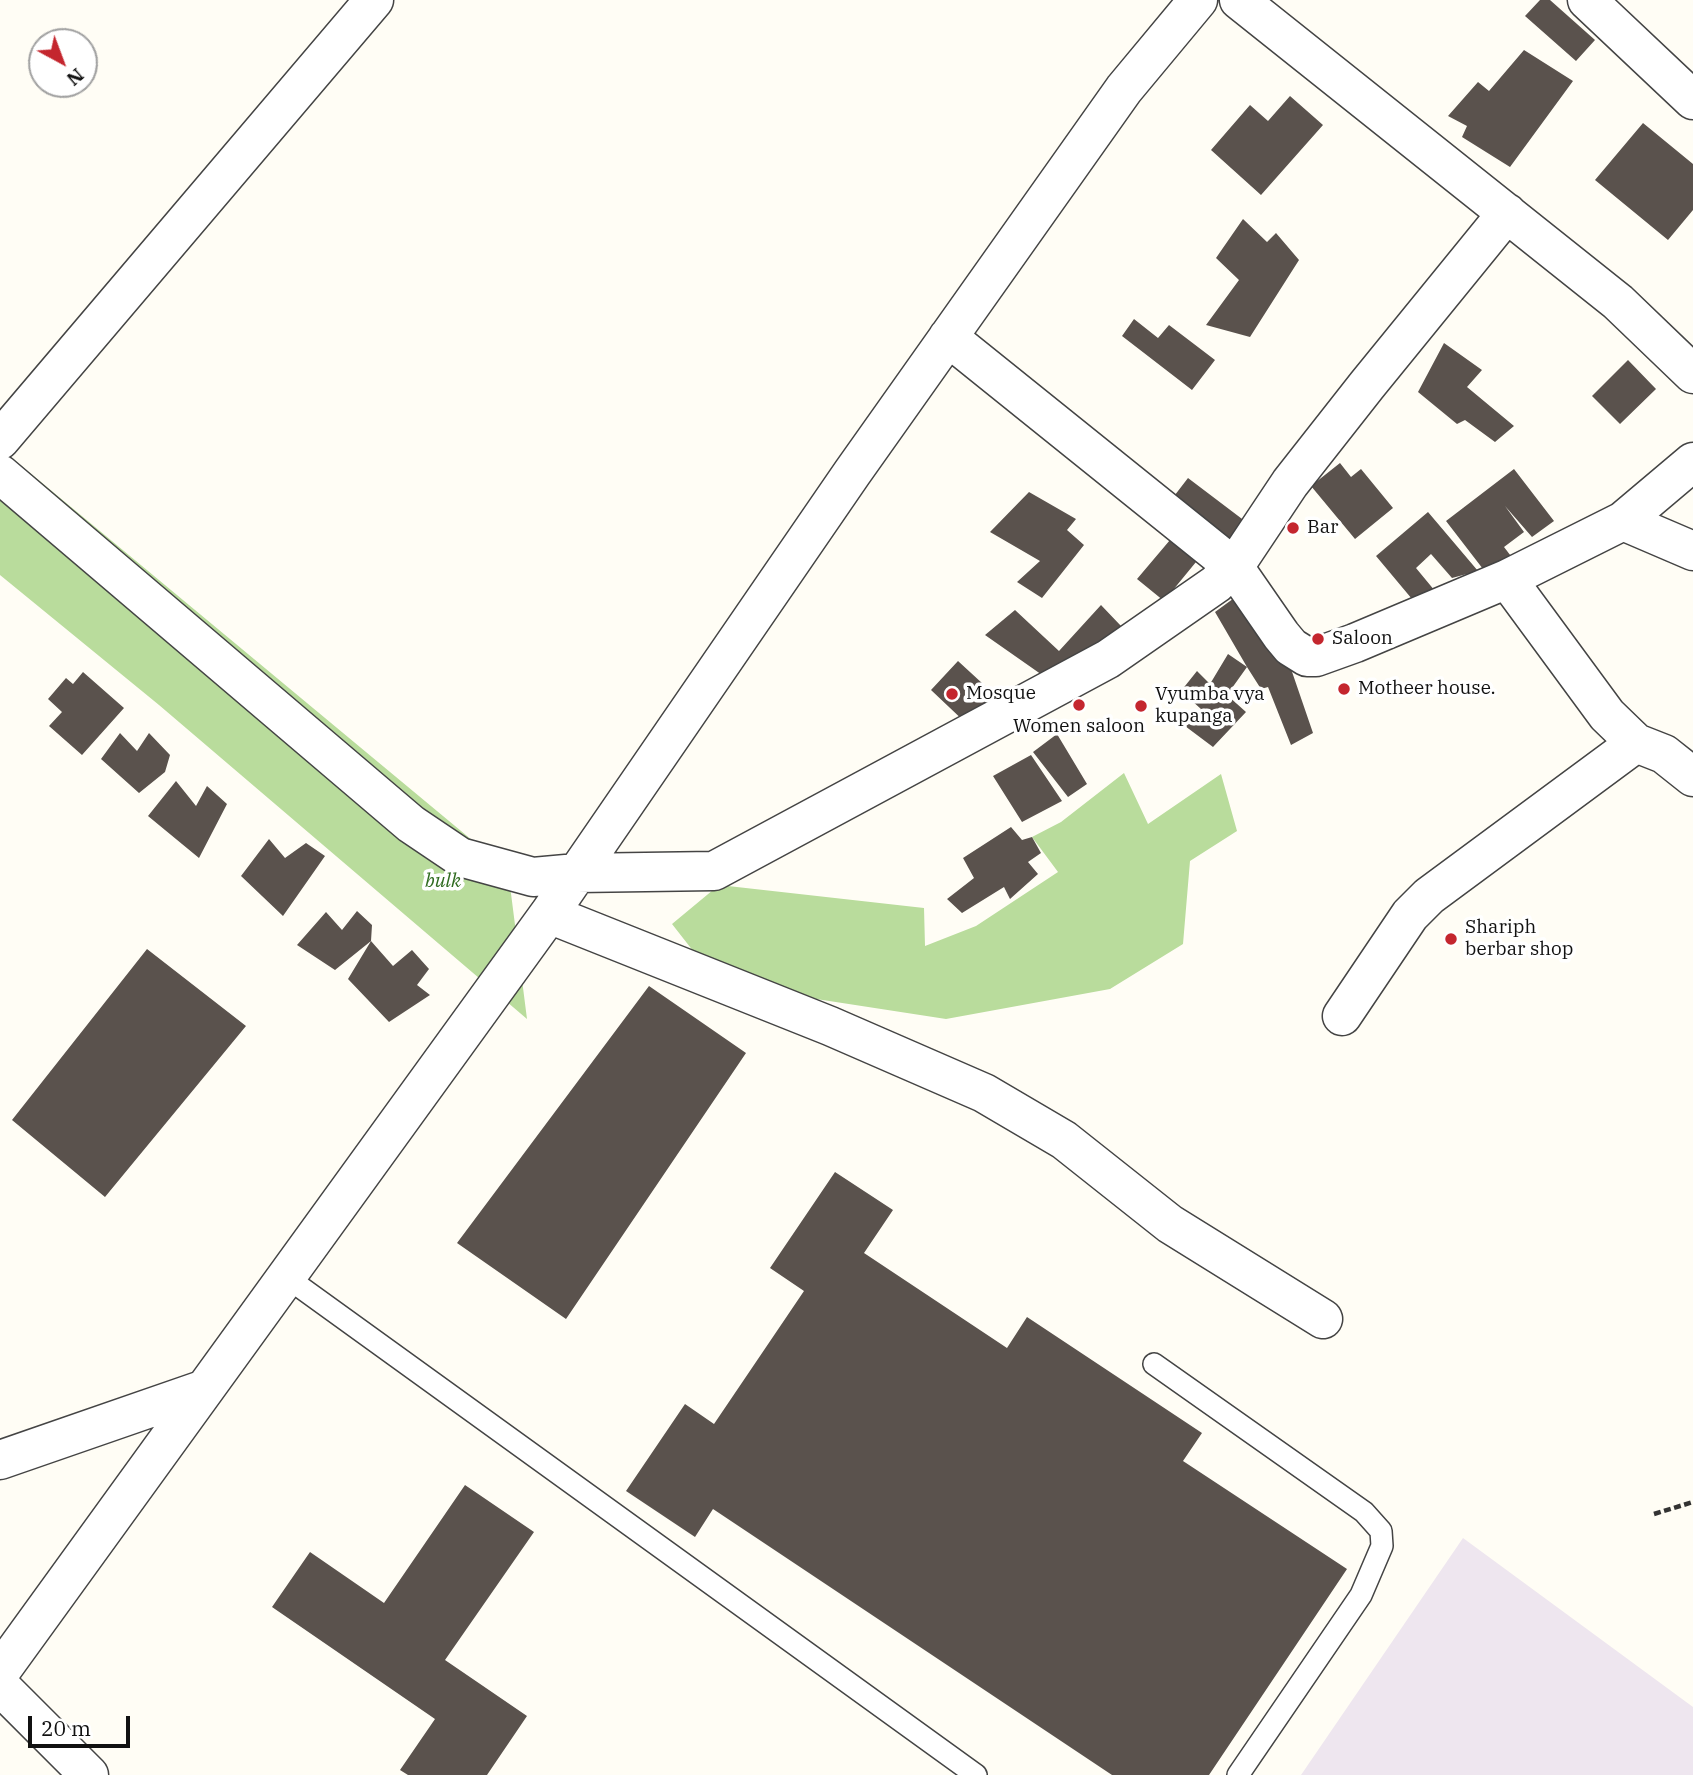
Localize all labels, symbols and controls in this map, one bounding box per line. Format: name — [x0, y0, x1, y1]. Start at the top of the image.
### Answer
north arrow — [28, 28, 98, 98]
text: N — [62, 63, 89, 91]
place label: Bar — [1307, 517, 1339, 539]
marker: Bar — [1285, 520, 1301, 536]
place label: Saloon — [1332, 628, 1393, 650]
marker: Saloon — [1310, 631, 1326, 647]
place label: Motheer house. — [1358, 678, 1496, 700]
marker: Motheer house. — [1336, 681, 1352, 697]
place label: Mosque — [966, 683, 1036, 705]
place label: Vyumba vya kupanga — [1155, 684, 1265, 728]
marker: Mosque — [944, 686, 960, 702]
marker: Women saloon — [1071, 697, 1087, 713]
marker: Vyumba vya kupanga — [1133, 698, 1149, 714]
place label: Women saloon — [1013, 716, 1145, 738]
park label: bulk — [425, 871, 461, 893]
place label: Shariph berbar shop — [1465, 917, 1573, 961]
marker: Shariph berbar shop — [1443, 931, 1459, 947]
scale bar — [32, 1702, 133, 1746]
text: 20 m — [41, 1714, 91, 1742]

